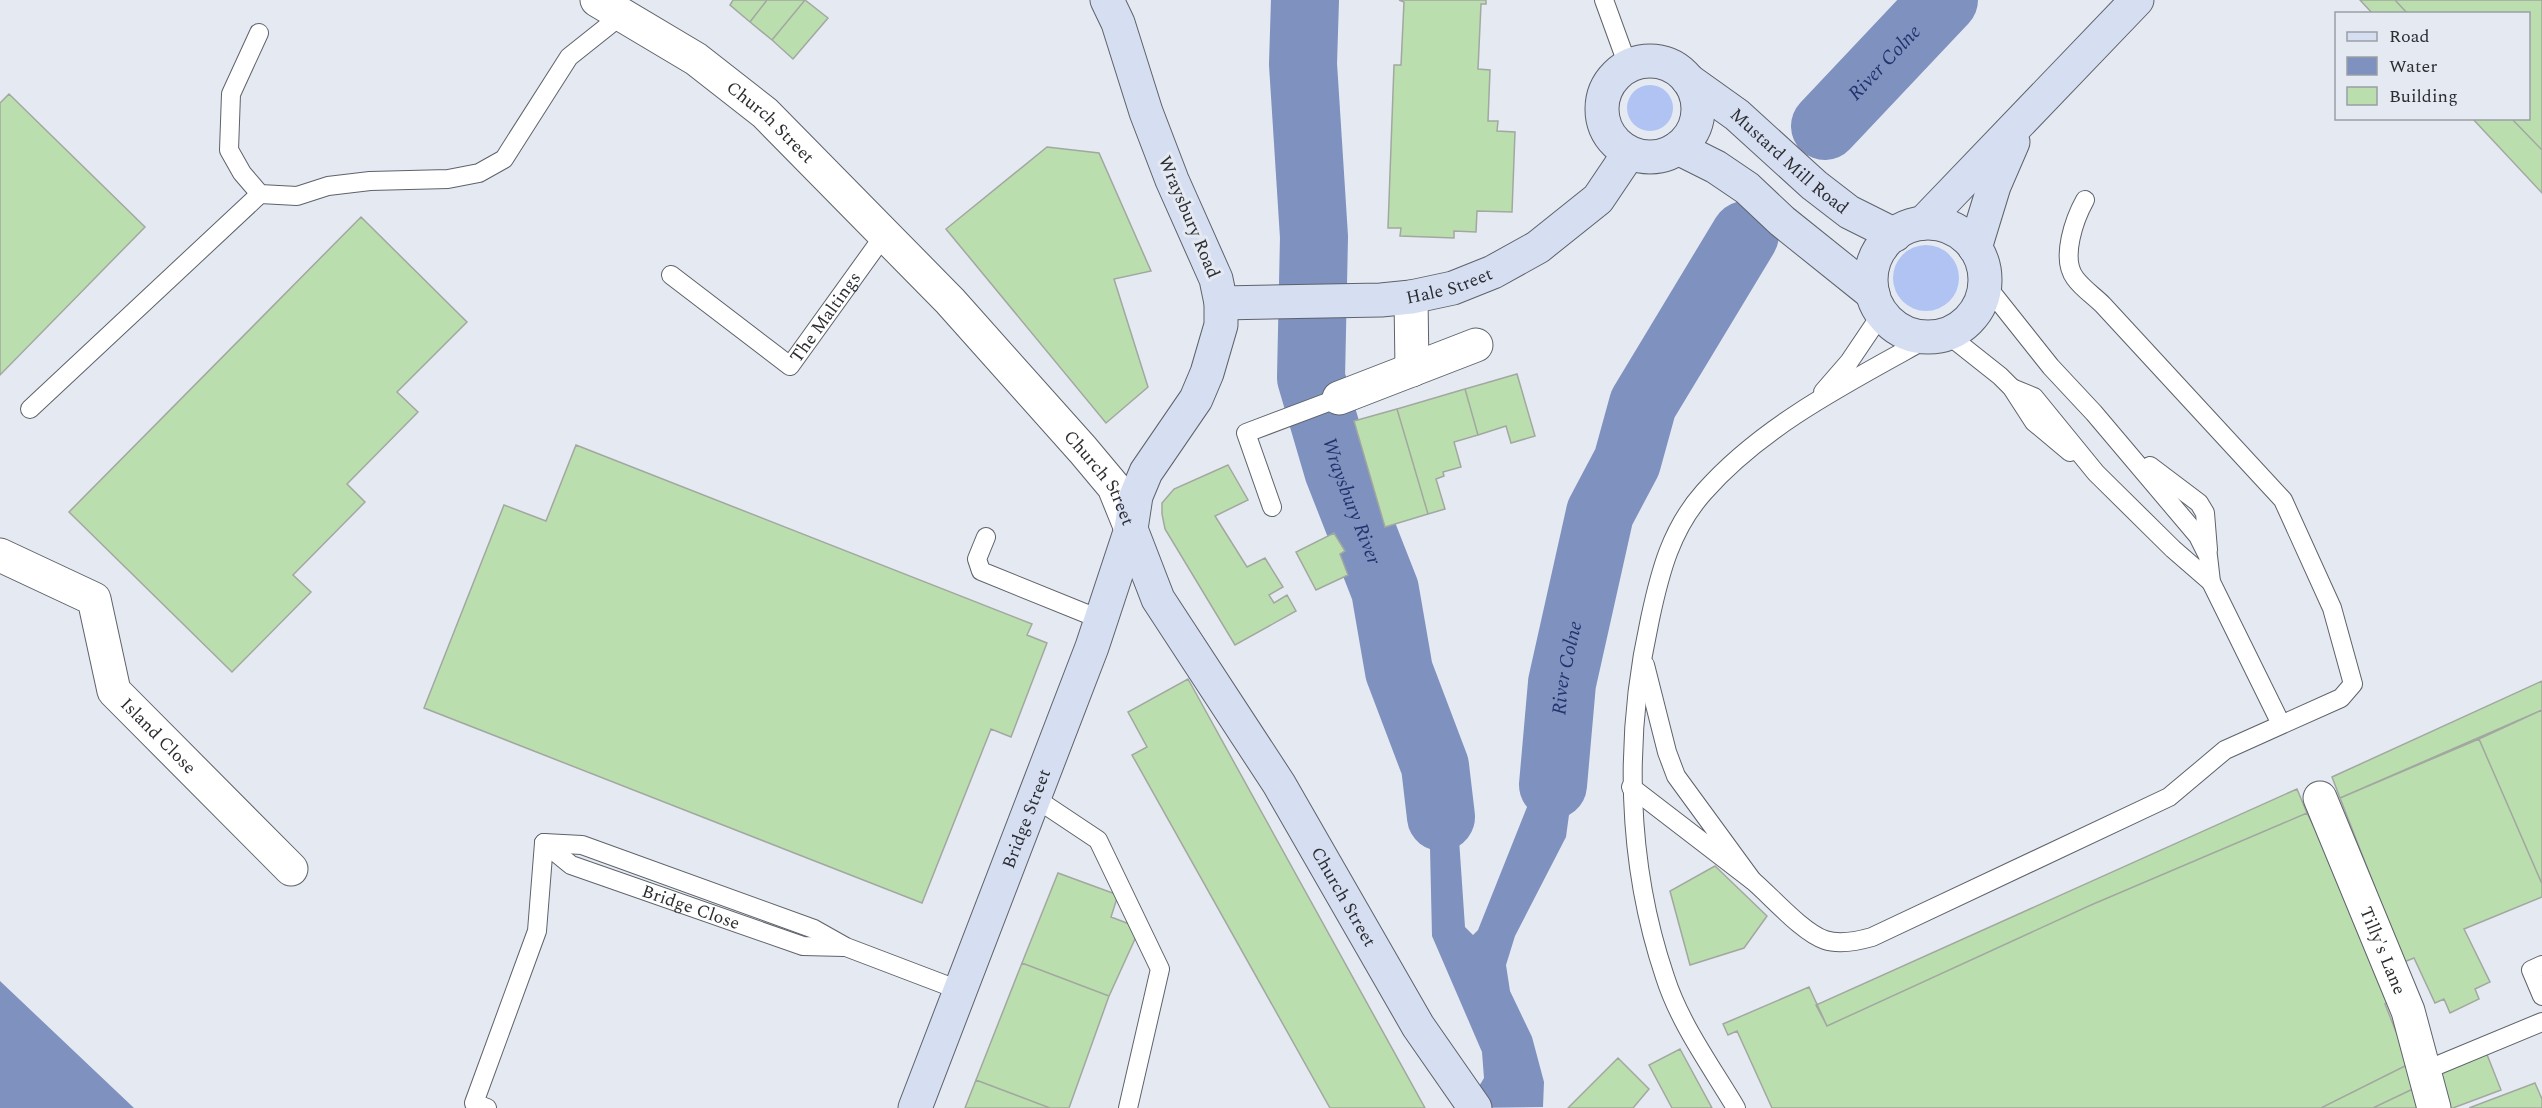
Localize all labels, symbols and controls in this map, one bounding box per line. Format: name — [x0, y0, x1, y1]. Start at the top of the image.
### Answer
legend — [2335, 12, 2530, 120]
water label: River Colne — [1841, 18, 1928, 108]
text: Road — [2389, 23, 2430, 50]
text: Water — [2389, 53, 2437, 80]
street label: Church Street — [721, 74, 821, 170]
text: Building — [2389, 83, 2458, 110]
street label: Mustard Mill Road — [1724, 101, 1855, 221]
street label: Wraysbury Road — [1151, 152, 1227, 282]
street label: Hale Street — [1404, 260, 1496, 311]
street label: The Maltings — [783, 266, 867, 368]
street label: Church Street — [1057, 424, 1142, 529]
water label: Wraysbury River — [1314, 434, 1389, 570]
water label: River Colne — [1544, 618, 1590, 716]
street label: Island Close — [114, 691, 203, 780]
street label: Bridge Street — [995, 765, 1058, 872]
street label: Church Street — [1304, 841, 1383, 952]
street label: Bridge Close — [638, 877, 744, 937]
street label: Tilly's Lane — [2353, 902, 2413, 999]

